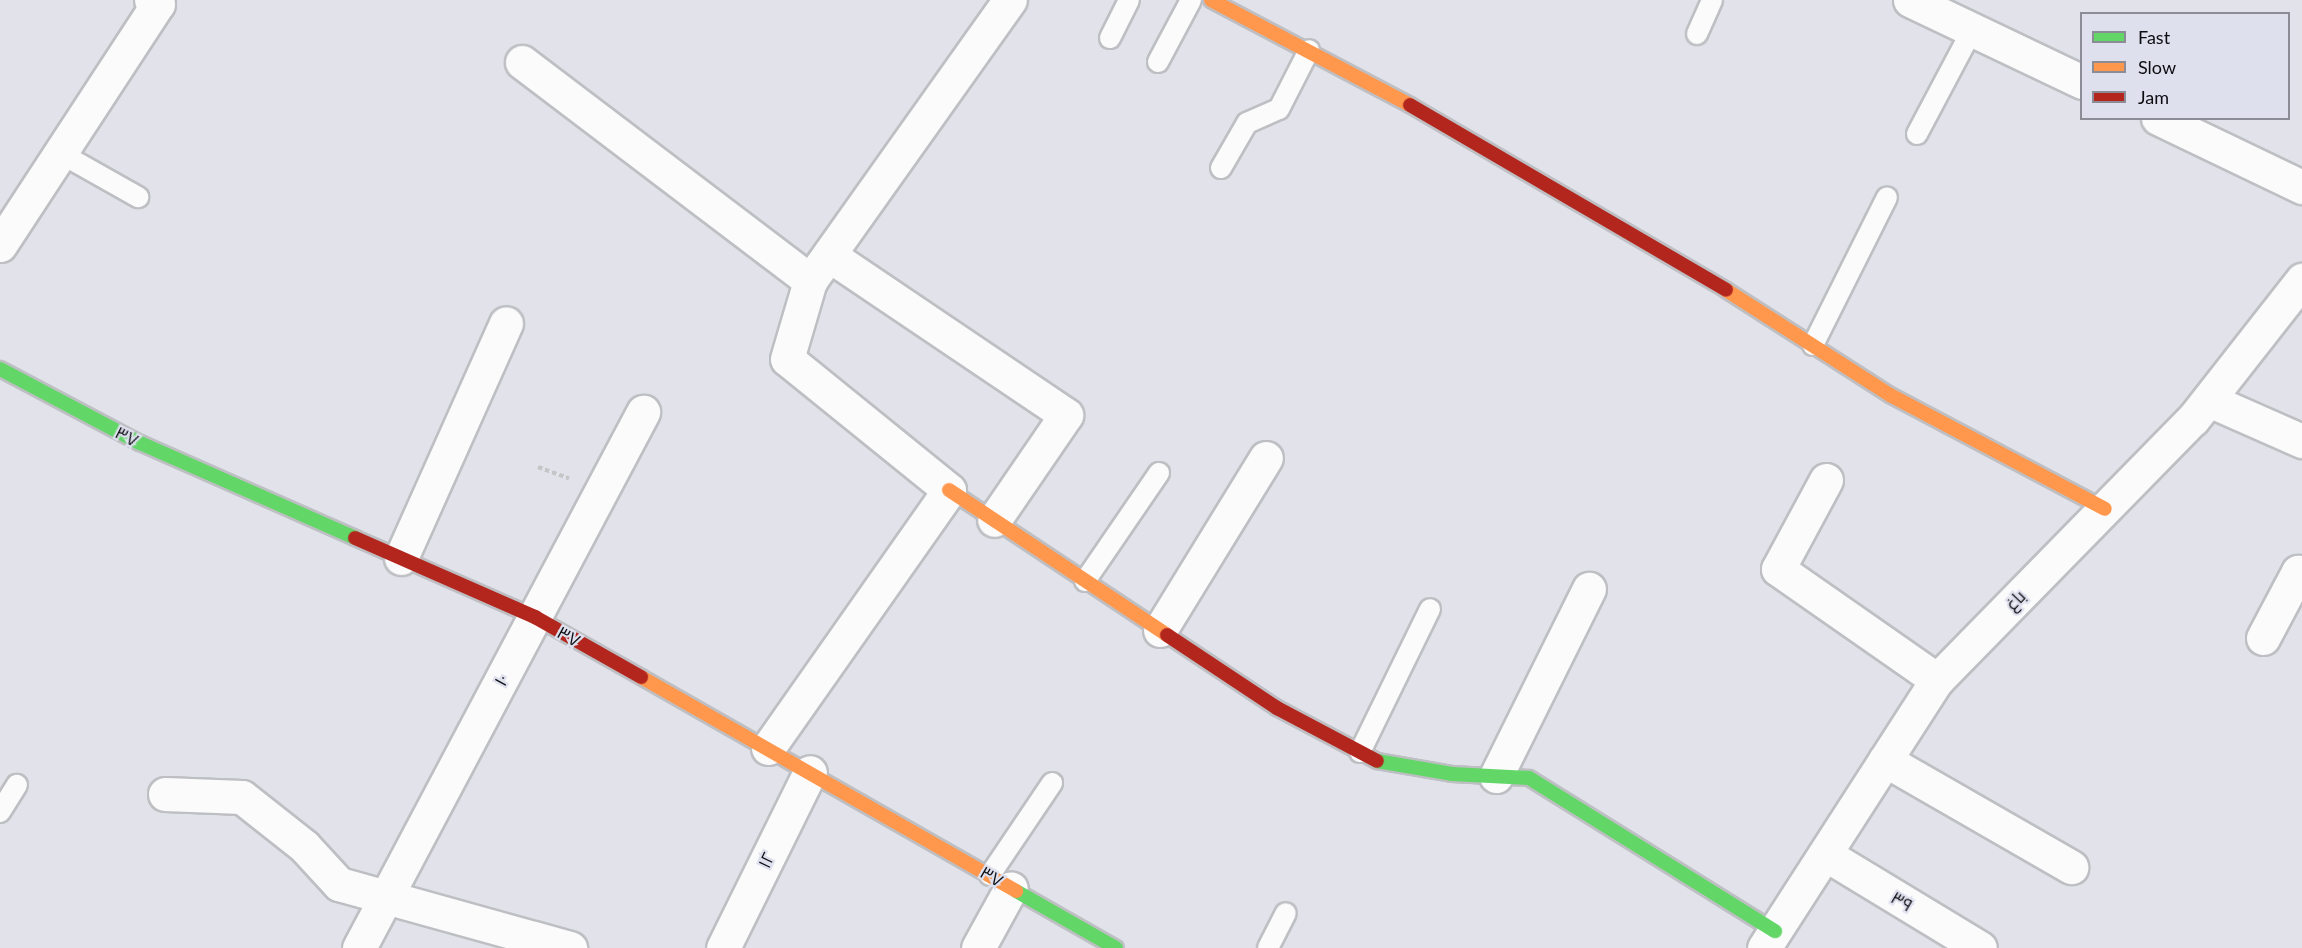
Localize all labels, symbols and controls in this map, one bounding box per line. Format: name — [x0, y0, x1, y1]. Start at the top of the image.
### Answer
legend — [2080, 12, 2290, 120]
text: Fast — [2138, 26, 2170, 48]
text: Slow — [2138, 56, 2176, 78]
text: Jam — [2138, 86, 2169, 108]
street label: ۳۷ — [112, 421, 142, 451]
street label: باغ — [2000, 585, 2030, 615]
street label: ۳۷ — [554, 621, 584, 651]
street label: ۱۰ — [489, 670, 513, 690]
street label: ۱۲ — [753, 849, 779, 871]
street label: ۳۷ — [976, 861, 1008, 891]
street label: ۳۹ — [1887, 886, 1917, 916]

